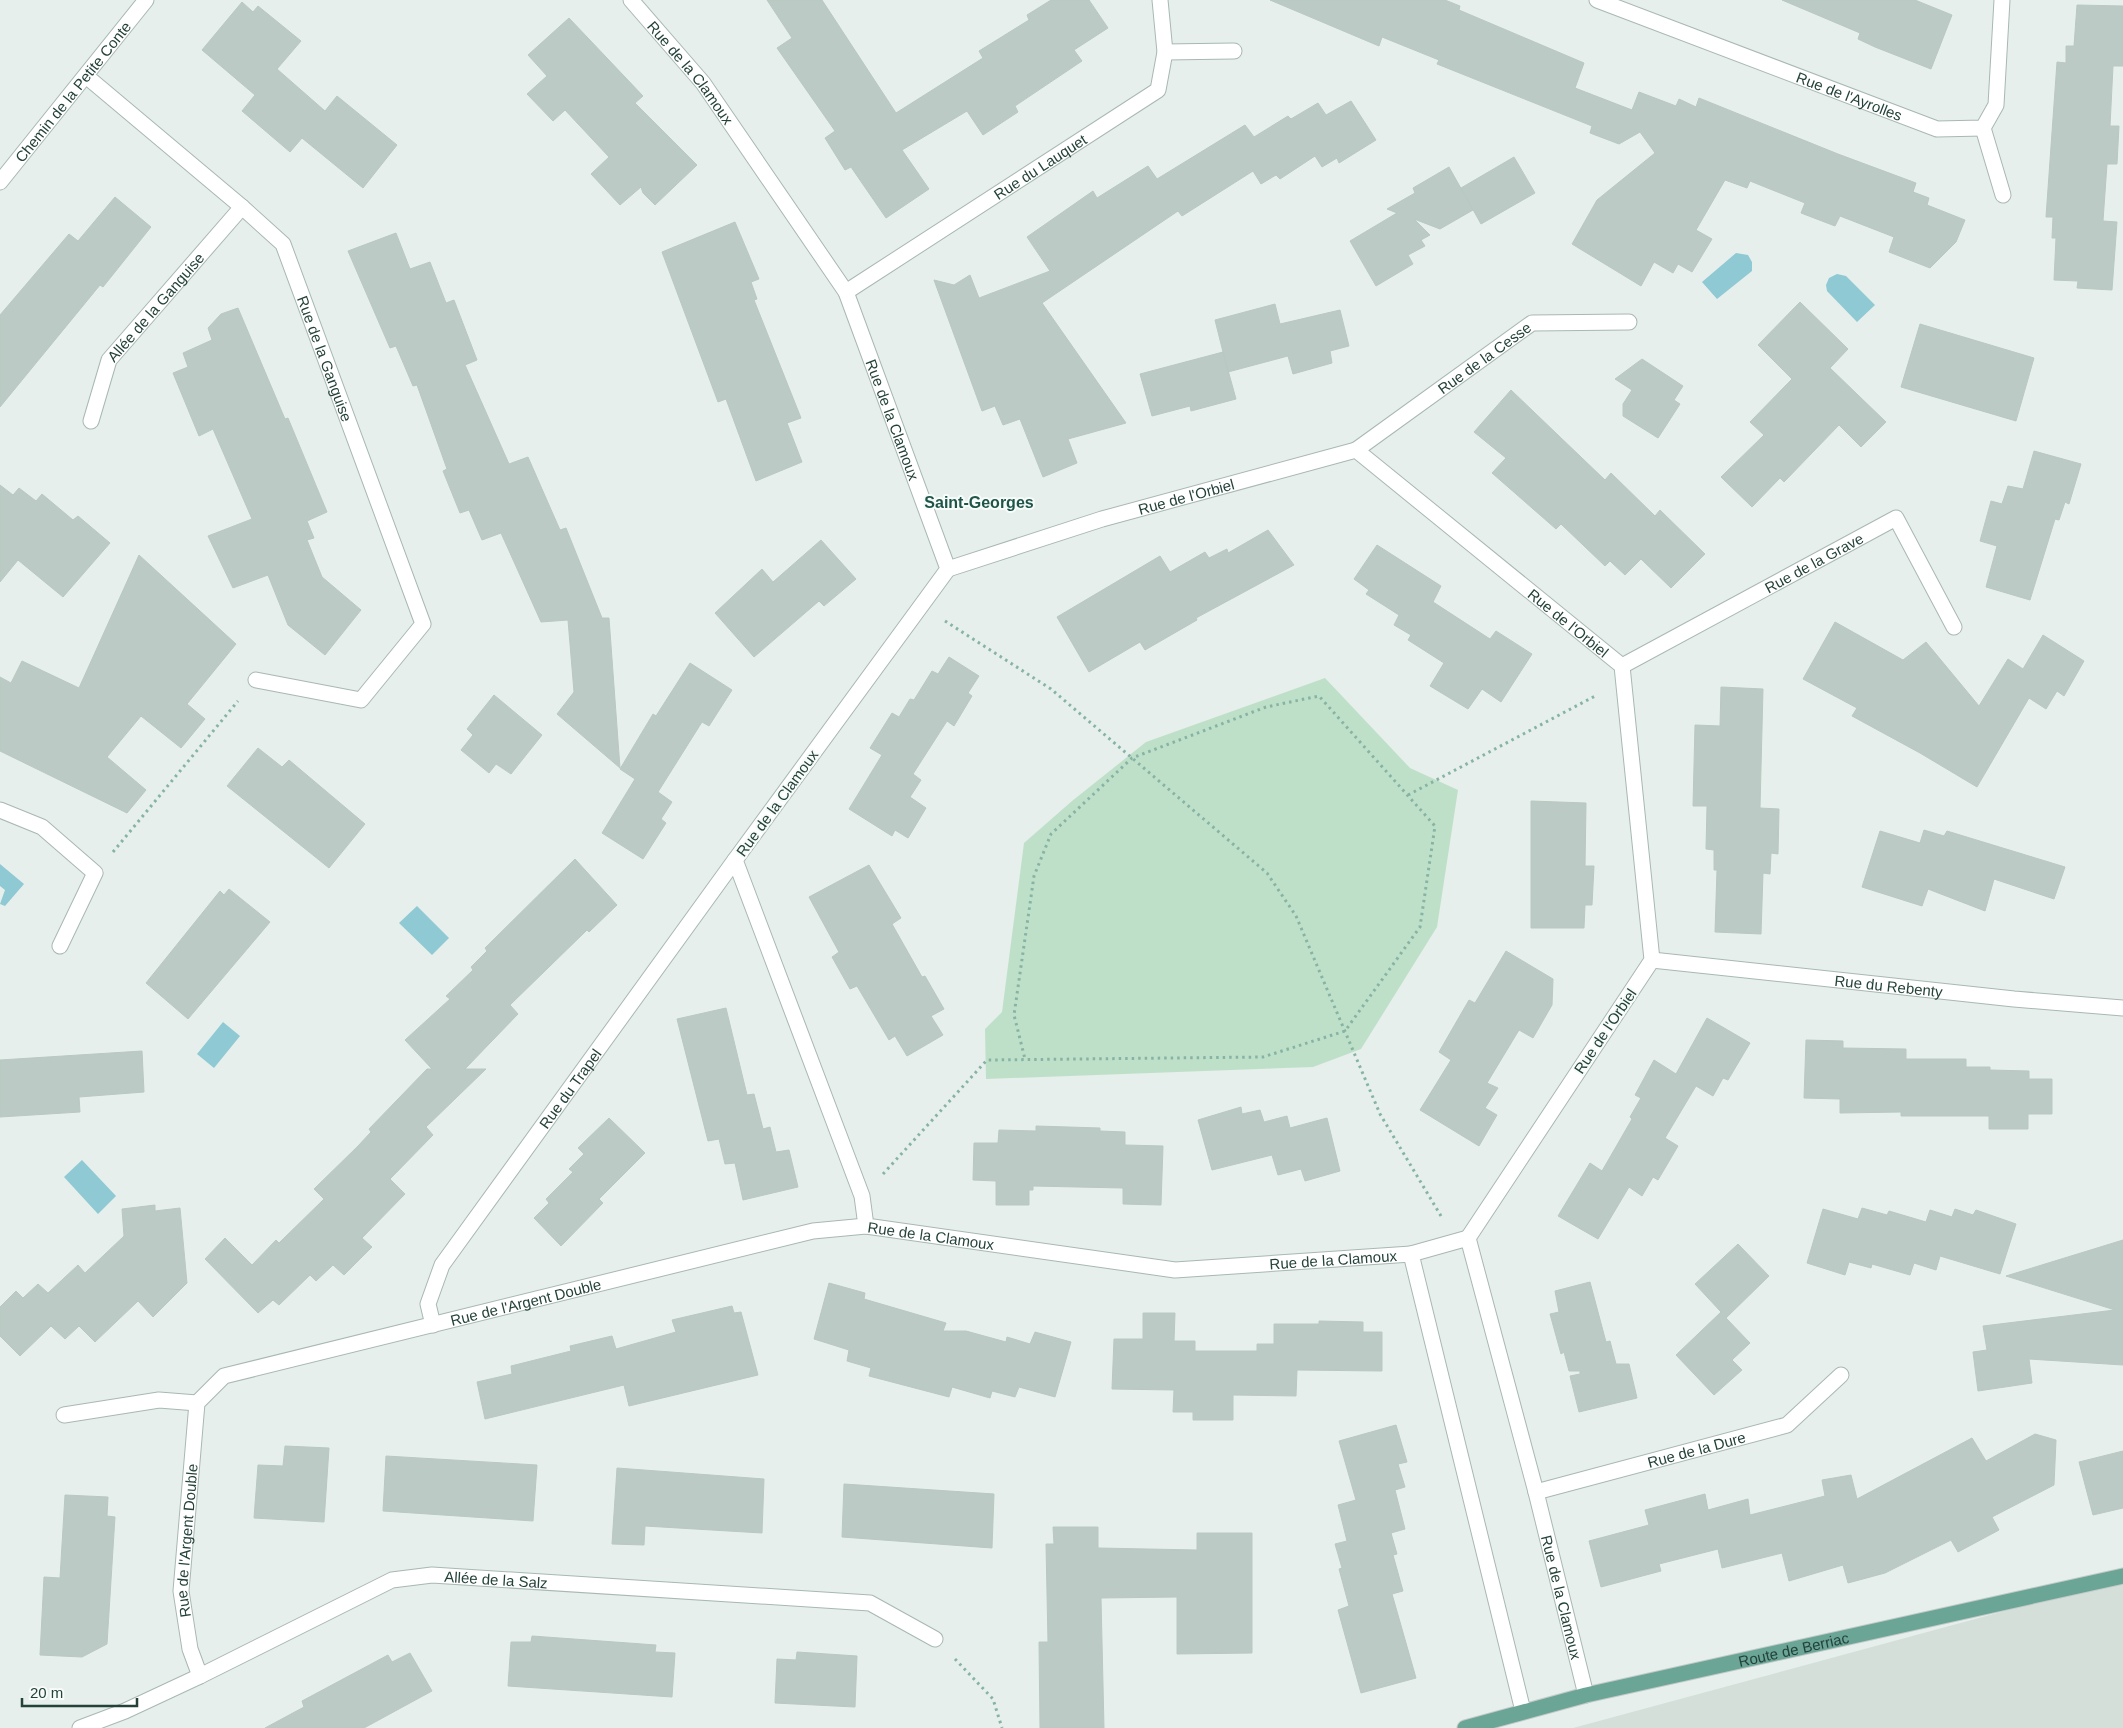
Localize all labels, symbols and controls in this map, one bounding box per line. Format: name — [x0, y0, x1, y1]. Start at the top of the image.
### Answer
street label: Rue de la Clamoux — [644, 17, 737, 128]
street label: Chemin de la Petite Conte — [11, 18, 134, 165]
street label: Rue de l'Ayrolles — [1794, 68, 1905, 124]
street label: Rue du Lauquet — [990, 130, 1090, 203]
street label: Allée de la Ganguise — [103, 249, 207, 365]
street label: Rue de la Ganguise — [294, 293, 356, 424]
street label: Rue de la Cesse — [1434, 318, 1534, 397]
street label: Rue de la Clamoux — [863, 357, 923, 483]
street label: Rue de l'Orbiel — [1136, 475, 1236, 517]
district label: Saint-Georges — [924, 494, 1034, 511]
street label: Rue de la Grave — [1762, 529, 1866, 596]
street label: Rue de l'Orbiel — [1525, 585, 1612, 660]
street label: Rue de la Clamoux — [733, 746, 822, 860]
street label: Rue du Rebenty — [1834, 971, 1944, 1000]
street label: Rue de l'Orbiel — [1570, 985, 1640, 1077]
street label: Rue du Trapel — [535, 1045, 604, 1132]
street label: Rue de la Clamoux — [867, 1218, 996, 1253]
street label: Rue de la Clamoux — [1269, 1246, 1398, 1272]
street label: Rue de l'Argent Double — [448, 1275, 603, 1328]
street label: Rue de la Dure — [1645, 1428, 1747, 1470]
street label: Rue de l'Argent Double — [172, 1463, 200, 1619]
street label: Rue de la Clamoux — [1538, 1533, 1586, 1662]
street label: Allée de la Salz — [444, 1567, 548, 1591]
street label: Route de Berriac — [1737, 1628, 1851, 1669]
scale bar — [22, 1676, 138, 1708]
text: 20 m — [30, 1684, 63, 1701]

